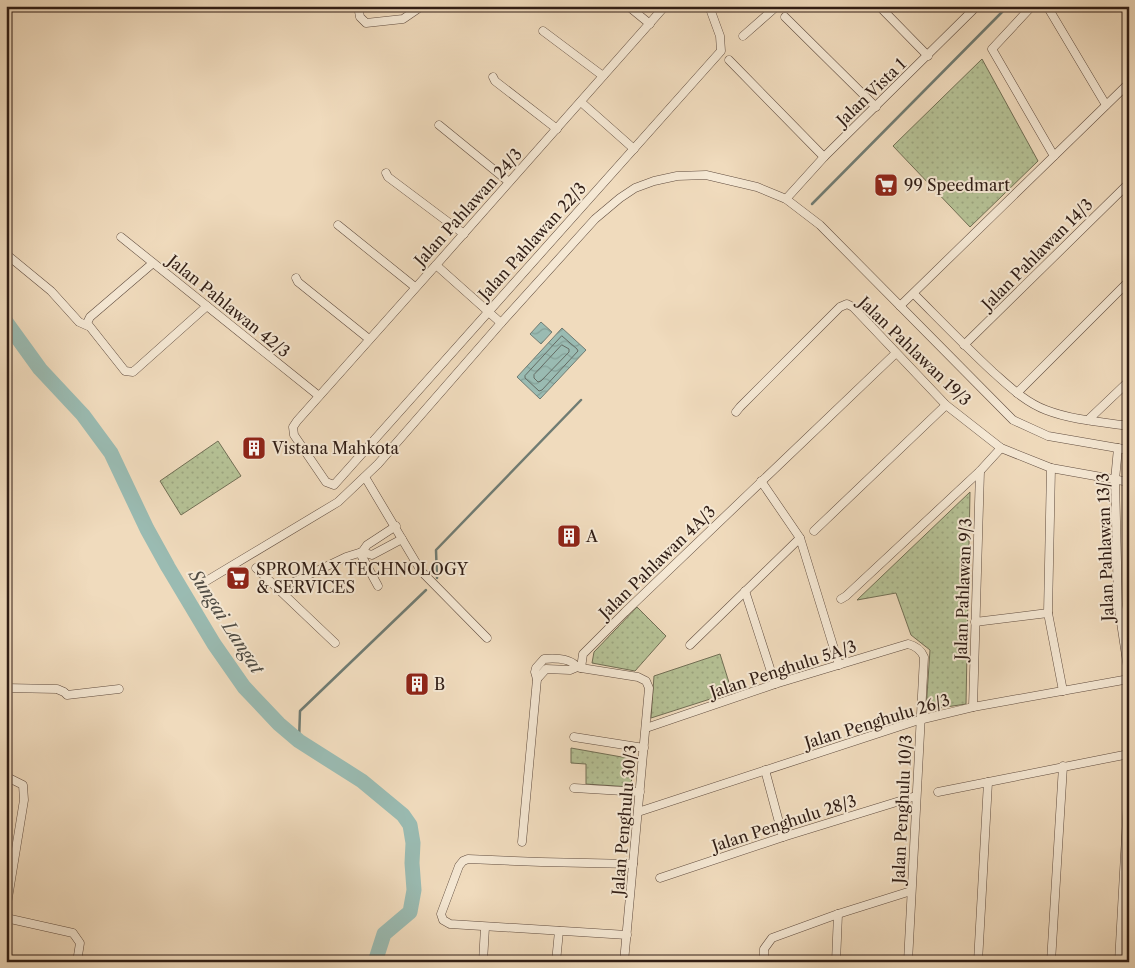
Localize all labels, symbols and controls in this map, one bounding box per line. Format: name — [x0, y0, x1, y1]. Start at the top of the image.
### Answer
street label: Jalan Vista 1 — [830, 54, 910, 132]
street label: Jalan Pahlawan 24/3 — [408, 144, 526, 272]
supermarket icon: 99 Speedmart — [873, 172, 899, 198]
place label: 99 Speedmart — [904, 175, 1010, 195]
street label: Jalan Pahlawan 22/3 — [472, 178, 590, 306]
street label: Jalan Pahlawan 14/3 — [975, 194, 1097, 316]
street label: Jalan Pahlawan 42/3 — [162, 249, 294, 361]
street label: Jalan Pahlawan 19/3 — [852, 290, 975, 410]
building icon: Vistana Mahkota — [241, 435, 267, 461]
place label: Vistana Mahkota — [271, 438, 399, 458]
street label: Jalan Pahlawan 13/3 — [1092, 473, 1118, 624]
street label: Jalan Pahlawan 4A/3 — [592, 501, 719, 625]
street label: Jalan Pahlawan 9/3 — [950, 518, 975, 663]
building icon: A — [556, 523, 582, 549]
place label: A — [585, 526, 599, 546]
place label: SPROMAX TECHNOLOGY & SERVICES — [256, 559, 469, 597]
water label: Sungai Langat — [183, 565, 269, 680]
supermarket icon: SPROMAX TECHNOLOGY & SERVICES — [225, 565, 251, 591]
street label: Jalan Penghulu 5A/3 — [704, 636, 859, 703]
building icon: B — [404, 671, 430, 697]
place label: B — [434, 674, 445, 694]
street label: Jalan Penghulu 26/3 — [799, 689, 952, 753]
street label: Jalan Penghulu 10/3 — [888, 734, 916, 887]
street label: Jalan Penghulu 30/3 — [607, 744, 641, 899]
street label: Jalan Penghulu 28/3 — [706, 790, 859, 857]

